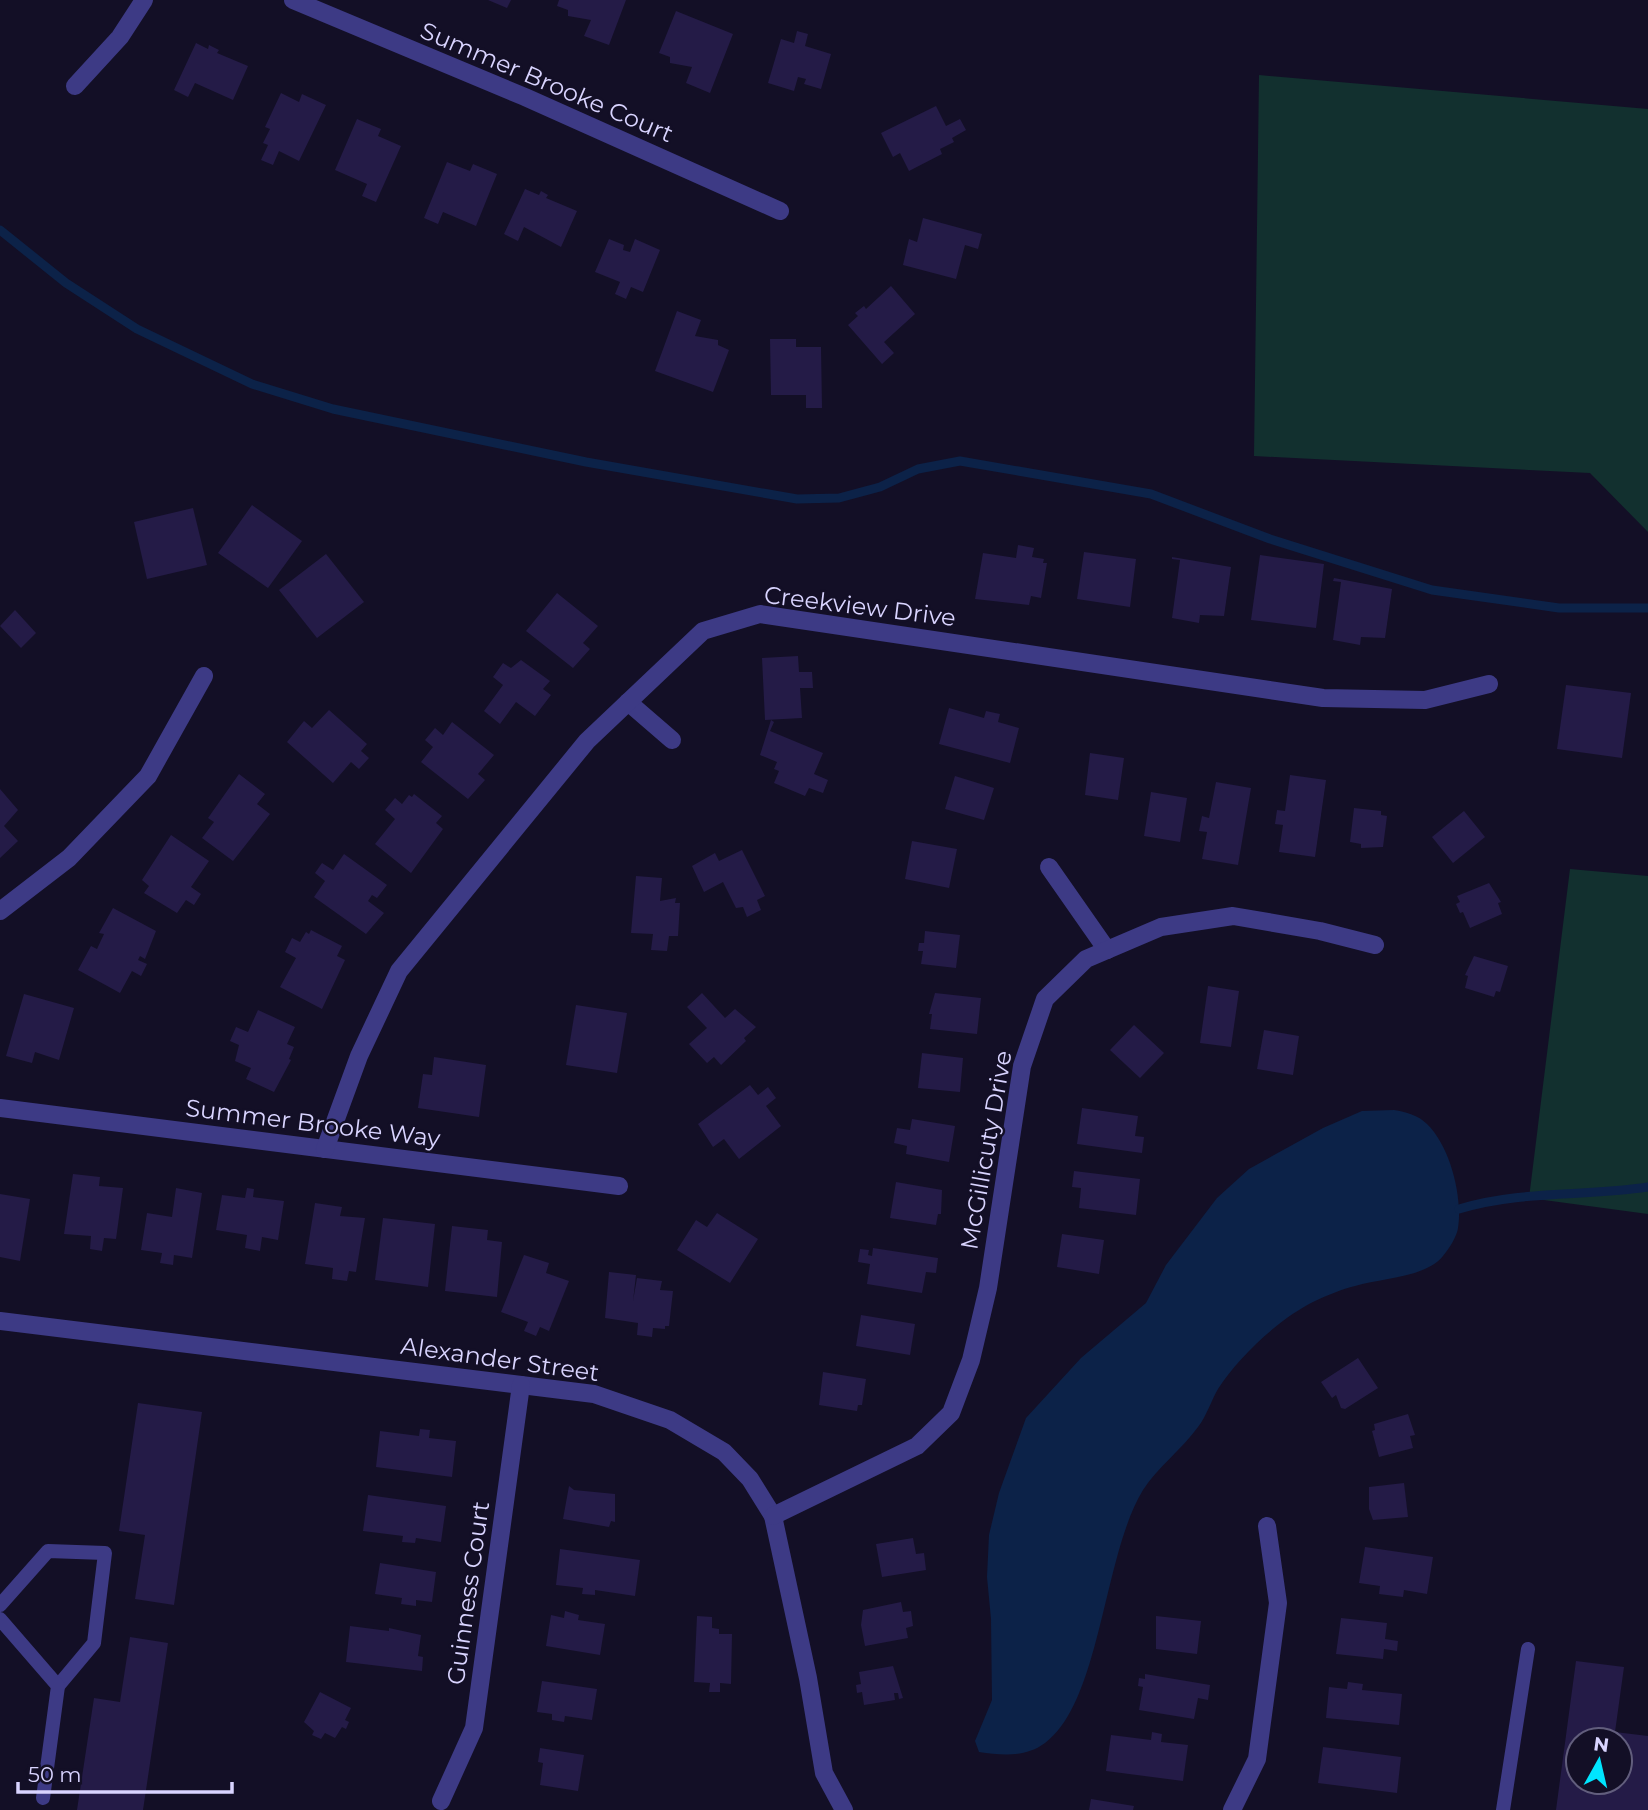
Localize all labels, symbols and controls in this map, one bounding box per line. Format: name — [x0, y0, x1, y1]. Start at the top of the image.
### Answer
street label: Summer Brooke Court — [416, 16, 678, 149]
street label: Creekview Drive — [762, 580, 958, 632]
street label: McGillicuty Drive — [954, 1048, 1018, 1252]
street label: Summer Brooke Way — [184, 1093, 442, 1153]
street label: Alexander Street — [399, 1331, 601, 1387]
street label: Guinness Court — [441, 1499, 495, 1687]
north arrow — [1564, 1726, 1634, 1796]
text: N — [1592, 1732, 1611, 1757]
scale bar — [18, 1750, 231, 1794]
text: 50 m — [28, 1762, 82, 1787]

